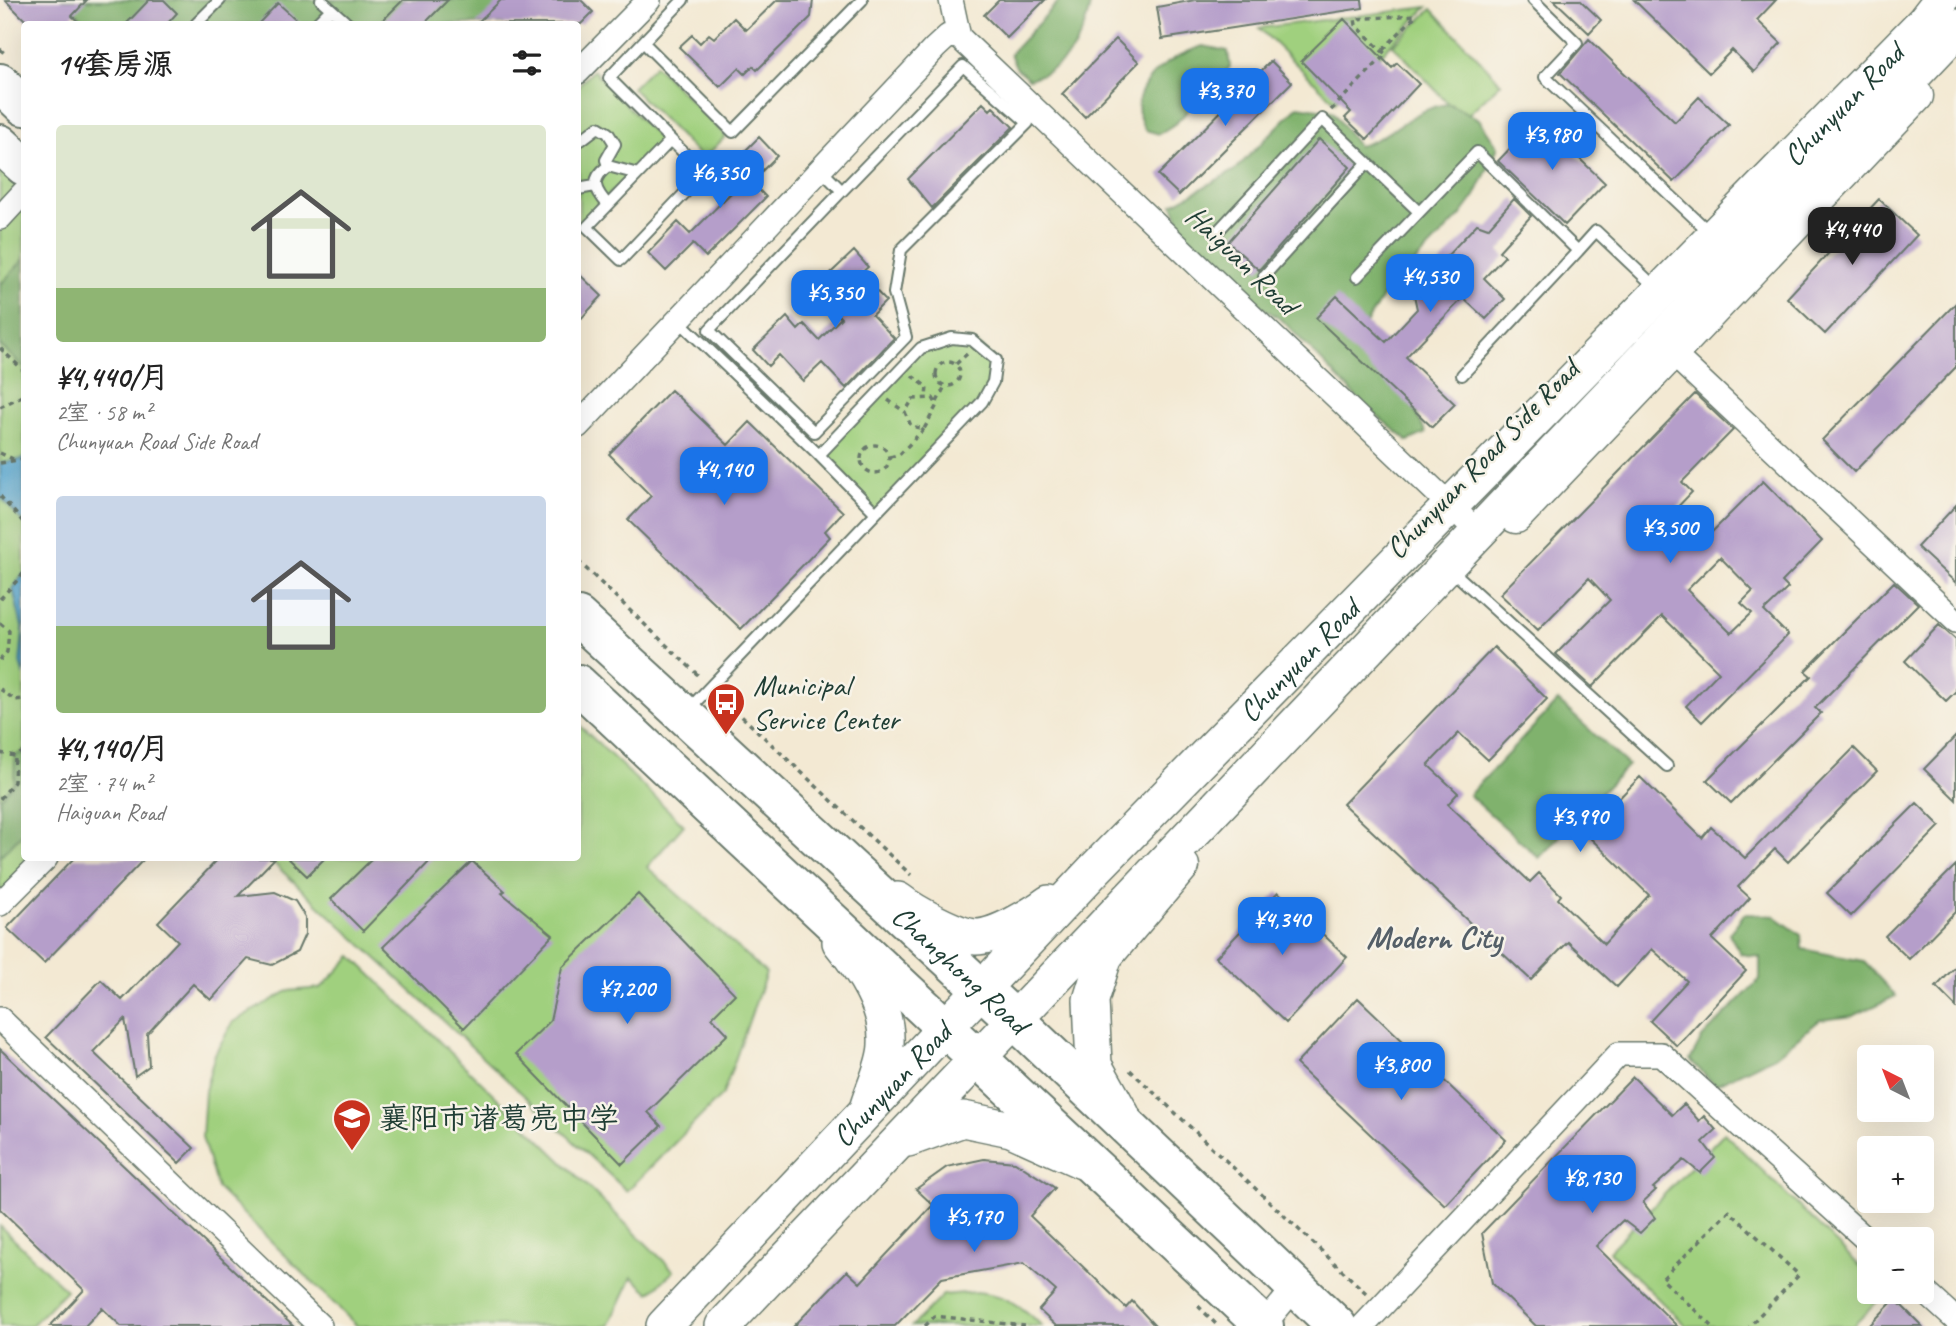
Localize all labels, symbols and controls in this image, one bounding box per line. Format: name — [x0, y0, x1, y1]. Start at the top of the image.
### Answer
street label: Chunyuan Road — [1775, 32, 1915, 174]
icon: filters — [508, 44, 546, 82]
text: 14套房源 — [56, 45, 173, 83]
pin: ¥3,370 — [1168, 68, 1282, 128]
text: ¥3,370 — [1197, 76, 1253, 105]
pin: ¥3,980 — [1495, 113, 1609, 172]
text: ¥3,980 — [1524, 120, 1580, 149]
pin: ¥6,350 — [663, 150, 777, 210]
text: ¥6,350 — [692, 158, 748, 187]
icon: home — [238, 171, 364, 297]
street label: Haiguan Road — [1178, 197, 1309, 326]
pin: ¥4,440 — [1795, 208, 1909, 267]
text: ¥4,440 — [1824, 215, 1880, 244]
pin: ¥4,530 — [1373, 254, 1487, 314]
text: ¥4,530 — [1402, 262, 1458, 291]
pin: ¥5,350 — [778, 270, 892, 330]
text: ¥5,350 — [807, 278, 863, 307]
street label: Chunyuan Road Side Road — [1377, 348, 1590, 567]
text: ¥4,440/月 — [56, 358, 169, 396]
text: 2室 · 58 m² — [56, 398, 151, 427]
text: Chunyuan Road Side Road — [56, 427, 258, 456]
pin: ¥4,140 — [667, 448, 781, 507]
text: ¥4,140 — [696, 455, 752, 484]
pin: ¥3,500 — [1613, 505, 1727, 565]
text: ¥3,500 — [1642, 513, 1698, 542]
icon: home — [238, 542, 364, 668]
street label: Chunyuan Road — [1230, 588, 1371, 730]
place label: Municipal Service Center — [753, 666, 901, 738]
bus stop icon: Municipal Service Center — [705, 681, 747, 736]
text: ¥4,140/月 — [56, 729, 169, 767]
text: 2室 · 74 m² — [56, 769, 151, 798]
pin: ¥3,990 — [1523, 794, 1637, 854]
text: Haiguan Road — [56, 798, 165, 827]
text: ¥3,990 — [1552, 802, 1608, 831]
street label: Changhong Road — [884, 897, 1040, 1045]
pin: ¥4,340 — [1225, 898, 1339, 957]
text: ¥4,340 — [1254, 905, 1310, 934]
district label: Modern City — [1366, 917, 1505, 958]
pin: ¥7,200 — [570, 967, 684, 1026]
text: ¥7,200 — [599, 974, 655, 1003]
street label: Chunyuan Road — [824, 1011, 962, 1155]
pin: ¥3,800 — [1344, 1042, 1458, 1102]
north arrow — [1857, 1045, 1934, 1122]
map controls — [1857, 1045, 1934, 1304]
text: ¥3,800 — [1373, 1050, 1429, 1079]
school or university icon: 襄阳市诸葛亮中学 — [331, 1097, 373, 1152]
place label: 襄阳市诸葛亮中学 — [379, 1099, 619, 1137]
button: + — [1857, 1136, 1934, 1213]
pin: ¥8,130 — [1535, 1156, 1649, 1215]
text: ¥8,130 — [1564, 1163, 1620, 1192]
pin: ¥5,170 — [917, 1194, 1031, 1254]
text: ¥5,170 — [946, 1202, 1002, 1231]
button: − — [1857, 1227, 1934, 1304]

